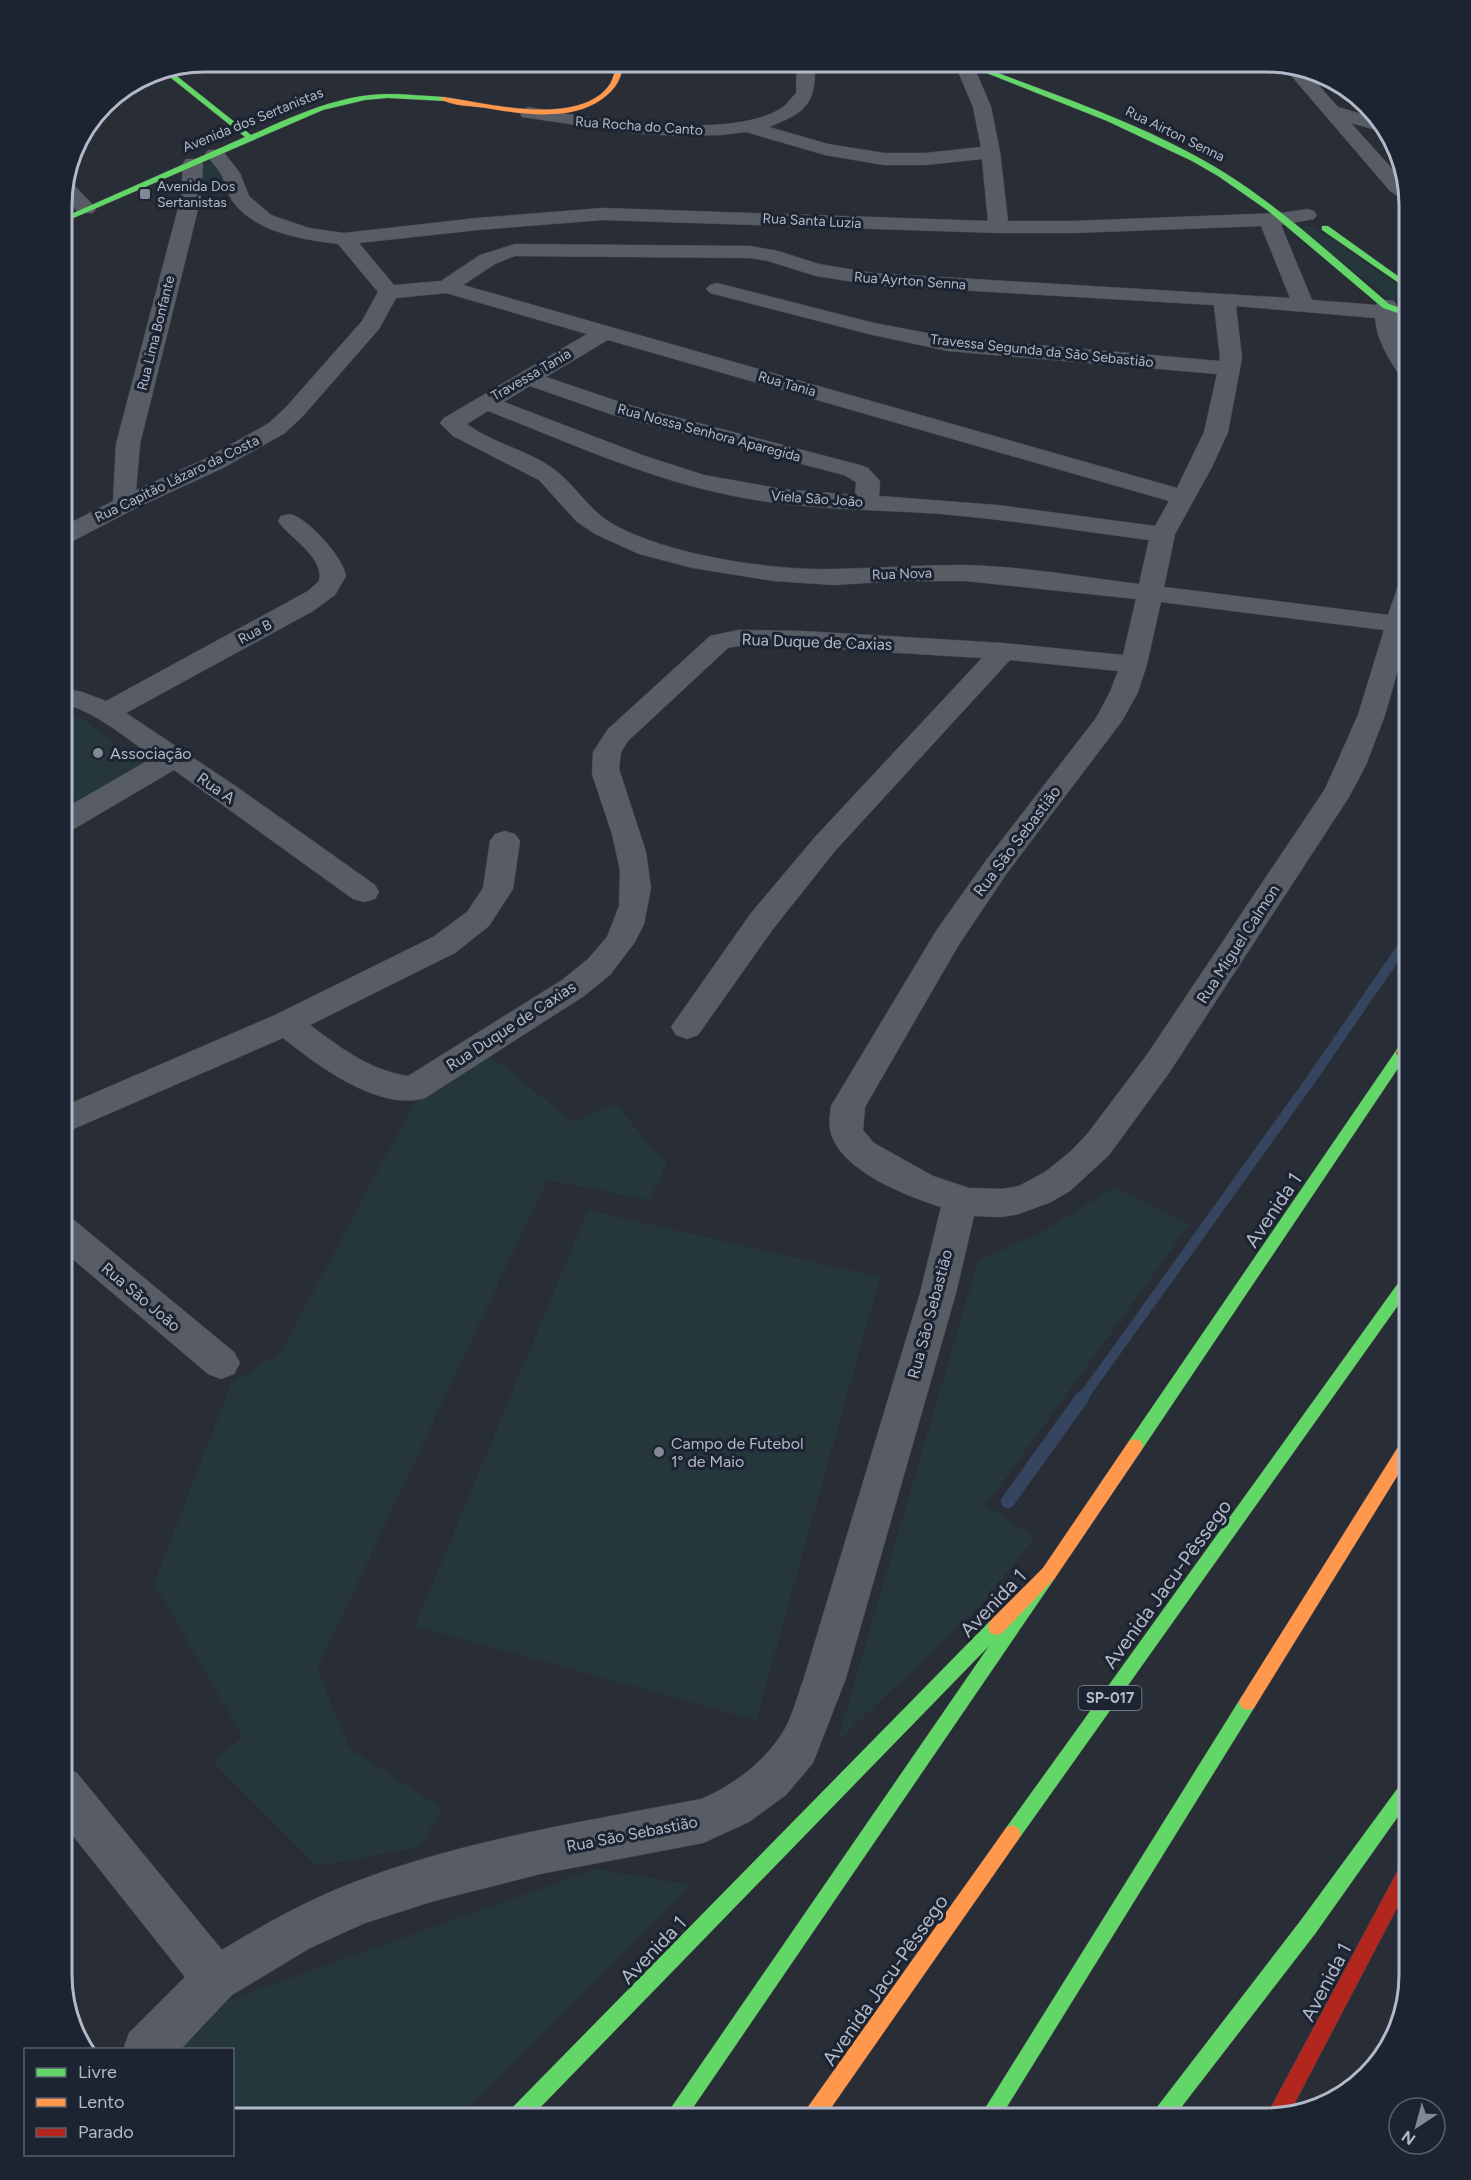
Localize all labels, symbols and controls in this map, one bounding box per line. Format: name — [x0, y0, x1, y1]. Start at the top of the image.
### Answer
street label: Avenida dos Sertanistas — [180, 84, 326, 156]
street label: Rua Airton Senna — [1123, 103, 1227, 165]
street label: Rua Rocha do Canto — [574, 113, 704, 139]
place label: Avenida Dos Sertanistas — [157, 178, 235, 211]
marker: Avenida Dos Sertanistas — [138, 187, 152, 201]
street label: Rua Santa Luzia — [762, 210, 862, 232]
street label: Rua Ayrton Senna — [853, 269, 967, 293]
street label: Rua Lima Bonfante — [134, 274, 179, 392]
street label: Travessa Segunda da São Sebastião — [930, 331, 1154, 371]
street label: Travessa Tania — [488, 345, 574, 405]
street label: Rua Tania — [756, 368, 818, 400]
street label: Rua Nossa Senhora Aparegida — [615, 400, 803, 466]
street label: Rua Capitão Lázaro da Costa — [92, 432, 262, 526]
street label: Viela São João — [770, 487, 864, 511]
street label: Rua Nova — [872, 564, 932, 584]
street label: Rua B — [235, 616, 275, 648]
street label: Rua Duque de Caxias — [741, 630, 893, 654]
place label: Associação — [110, 744, 192, 763]
marker: Associação — [91, 746, 105, 760]
street label: Rua A — [193, 768, 239, 808]
street label: Rua São Sebastião — [969, 782, 1065, 900]
street label: Rua Miguel Calmon — [1192, 881, 1284, 1007]
street label: Rua Duque de Caxias — [443, 977, 579, 1075]
street label: Avenida 1 — [1239, 1168, 1307, 1252]
street label: Rua São Sebastião — [904, 1247, 956, 1381]
street label: Rua São João — [98, 1258, 184, 1336]
place label: Campo de Futebol 1° de Maio — [671, 1434, 803, 1471]
marker: Campo de Futebol 1° de Maio — [652, 1445, 666, 1459]
street label: Avenida Jacu-Pêssego — [1098, 1495, 1236, 1673]
street label: Avenida 1 — [955, 1564, 1031, 1642]
road number: SP-017 — [1078, 1686, 1142, 1710]
street label: Rua São Sebastião — [565, 1812, 699, 1856]
street label: Avenida Jacu-Pêssego — [817, 1890, 953, 2070]
street label: Avenida 1 — [615, 1911, 691, 1989]
street label: Avenida 1 — [1295, 1939, 1357, 2025]
legend — [24, 2048, 234, 2156]
text: Livre — [78, 2061, 117, 2083]
text: Lento — [78, 2091, 124, 2113]
north arrow — [1387, 2096, 1447, 2156]
text: Parado — [78, 2121, 134, 2143]
text: N — [1398, 2126, 1419, 2149]

